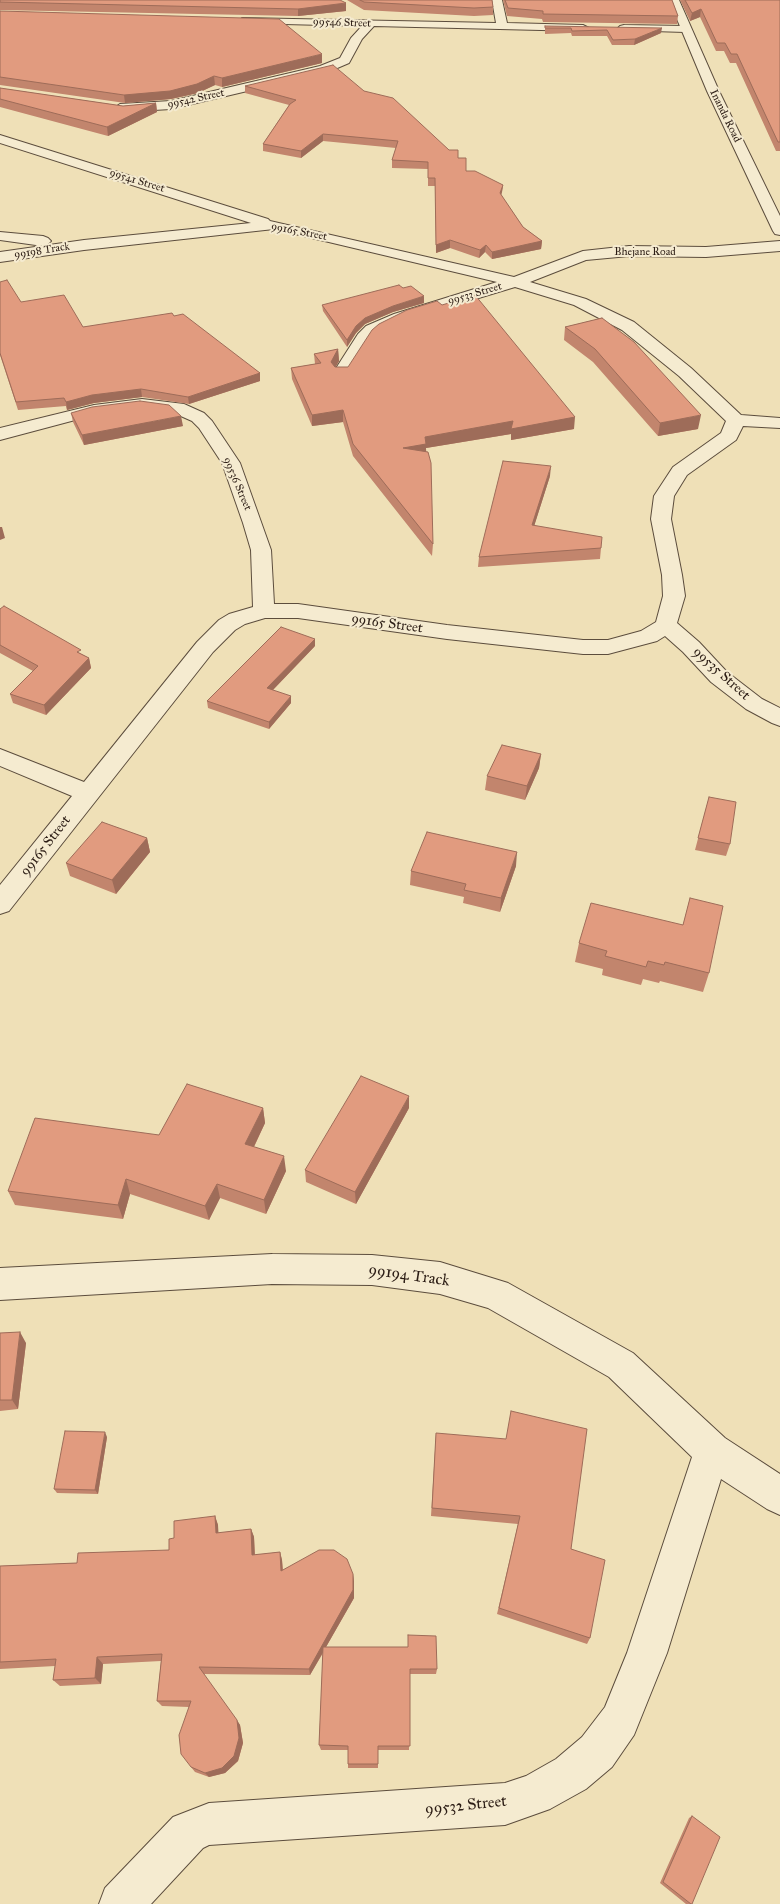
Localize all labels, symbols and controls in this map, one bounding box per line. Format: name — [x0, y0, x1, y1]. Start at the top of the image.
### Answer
street label: 99546 Street — [313, 15, 371, 31]
street label: 99542 Street — [166, 87, 226, 111]
street label: Inanda Road — [707, 87, 743, 145]
street label: 99541 Street — [108, 166, 166, 196]
street label: 99165 Street — [270, 220, 328, 244]
street label: 99198 Track — [13, 240, 71, 262]
street label: Bhejane Road — [614, 245, 676, 259]
street label: 99533 Street — [447, 280, 503, 308]
street label: 99536 Street — [220, 455, 254, 513]
street label: 99165 Street — [350, 611, 424, 637]
street label: 99535 Street — [689, 644, 753, 704]
street label: 99165 Street — [17, 812, 75, 880]
street label: 99194 Track — [367, 1261, 451, 1291]
street label: 99532 Street — [424, 1792, 508, 1820]

